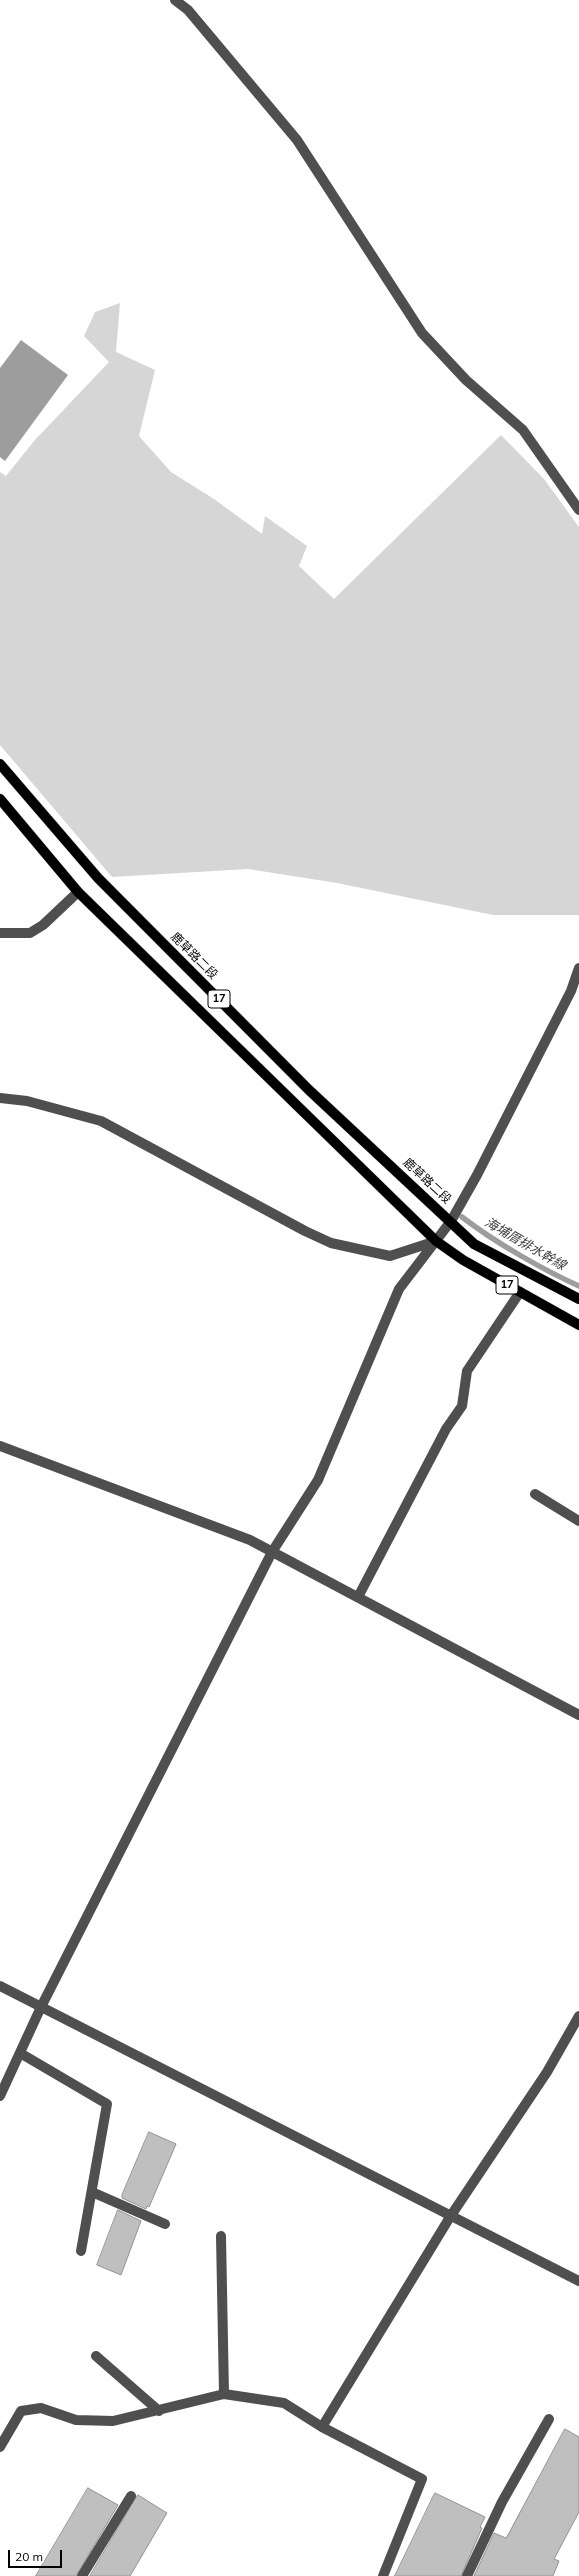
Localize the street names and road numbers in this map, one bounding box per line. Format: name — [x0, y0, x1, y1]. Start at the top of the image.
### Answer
street label: 鹿草路二段 — [168, 930, 220, 982]
road number: 17 — [208, 990, 230, 1008]
street label: 鹿草路二段 — [400, 1155, 454, 1207]
road number: 17 — [496, 1276, 518, 1294]

